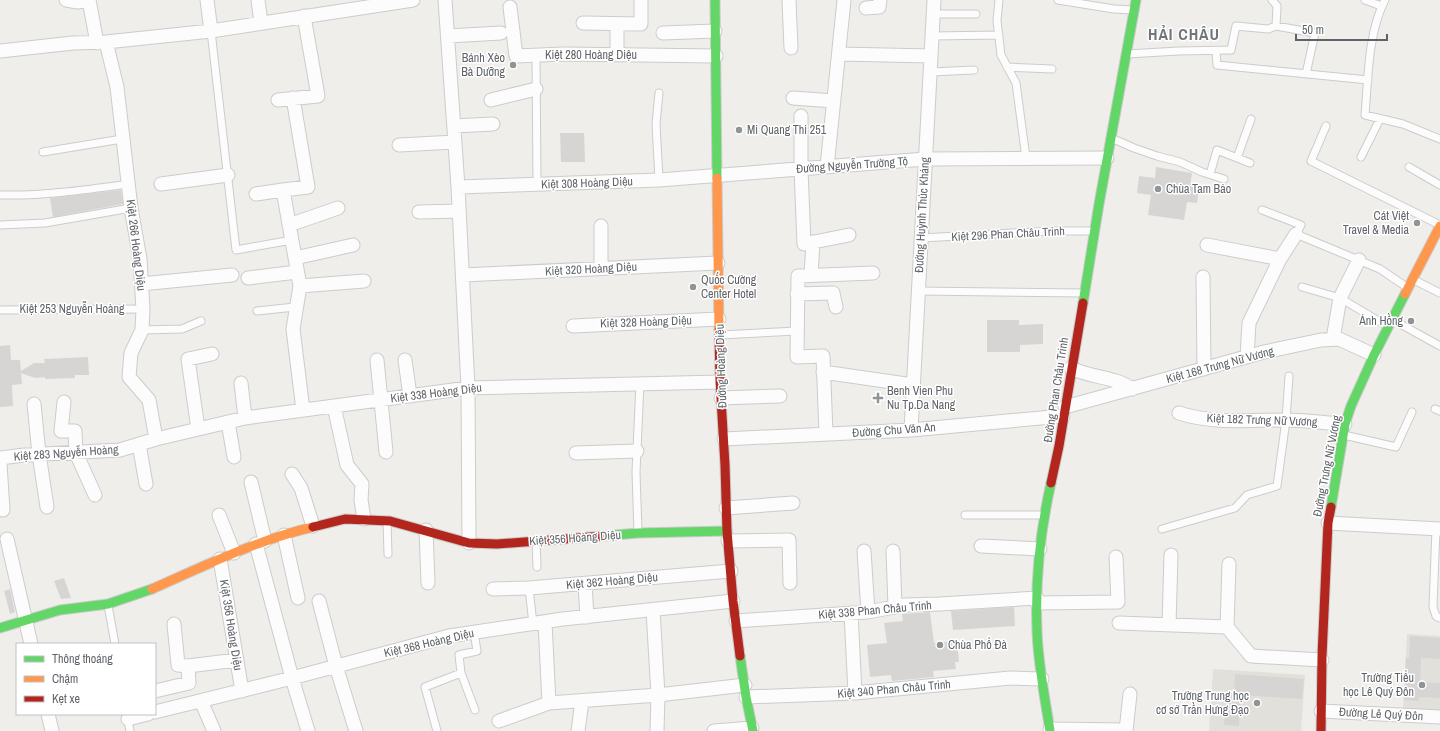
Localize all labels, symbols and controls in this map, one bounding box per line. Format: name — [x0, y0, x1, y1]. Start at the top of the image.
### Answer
scale bar — [1296, 16, 1387, 42]
text: 50 m — [1302, 22, 1324, 38]
district label: HẢI CHÂU — [1148, 23, 1220, 45]
street label: Kiệt 280 Hoàng Diệu — [545, 47, 637, 63]
place label: Bánh Xèo Bà Dưỡng — [461, 50, 506, 80]
marker: Bánh Xèo Bà Dưỡng — [508, 60, 518, 70]
place label: Mi Quang Thi 251 — [747, 122, 827, 138]
marker: Mi Quang Thi 251 — [734, 125, 744, 135]
street label: Đường Nguyễn Trường Tộ — [796, 153, 908, 177]
street label: Đường Huỳnh Thúc Kháng — [911, 156, 933, 273]
street label: Kiệt 308 Hoàng Diệu — [541, 173, 633, 193]
place label: Chùa Tam Bảo — [1166, 181, 1231, 197]
marker: Chùa Tam Bảo — [1153, 184, 1163, 194]
street label: Kiệt 266 Hoàng Diệu — [122, 198, 150, 292]
place label: Cát Việt Travel & Media — [1343, 208, 1410, 238]
marker: Cát Việt Travel & Media — [1412, 218, 1422, 228]
street label: Kiệt 296 Phan Châu Trinh — [951, 223, 1065, 245]
street label: Kiệt 320 Hoàng Diệu — [545, 259, 637, 279]
place label: Quốc Cường Center Hotel — [701, 272, 757, 302]
marker: Quốc Cường Center Hotel — [688, 282, 698, 292]
street label: Kiệt 253 Nguyễn Hoàng — [19, 301, 125, 317]
street label: Kiệt 328 Hoàng Diệu — [600, 312, 692, 332]
place label: Ánh Hồng — [1358, 313, 1404, 329]
marker: Ánh Hồng — [1406, 316, 1416, 326]
street label: Đường Hoàng Diệu — [712, 324, 730, 408]
street label: Đường Phan Châu Trinh — [1040, 336, 1072, 444]
street label: Kiệt 168 Trưng Nữ Vương — [1164, 343, 1276, 387]
street label: Kiệt 338 Hoàng Diệu — [389, 379, 483, 407]
place label: Benh Vien Phu Nu Tp.Da Nang — [887, 383, 956, 413]
marker: Benh Vien Phu Nu Tp.Da Nang — [872, 392, 884, 404]
street label: Kiệt 182 Trưng Nữ Vương — [1206, 410, 1318, 430]
street label: Đường Trưng Nữ Vương — [1309, 413, 1345, 518]
street label: Đường Chu Văn An — [852, 419, 936, 441]
street label: Kiệt 283 Nguyễn Hoàng — [13, 441, 119, 465]
street label: Kiệt 356 Hoàng Diệu — [529, 527, 621, 549]
street label: Kiệt 362 Hoàng Diệu — [566, 569, 658, 593]
street label: Kiệt 356 Hoàng Diệu — [216, 578, 246, 672]
street label: Kiệt 338 Phan Châu Trinh — [818, 597, 932, 623]
street label: Kiệt 368 Hoàng Diệu — [382, 625, 476, 661]
place label: Chùa Phổ Đà — [948, 637, 1008, 653]
marker: Chùa Phổ Đà — [935, 640, 945, 650]
legend — [16, 643, 156, 715]
text: Thông thoáng — [52, 651, 113, 667]
place label: Trường Tiểu học Lê Quý Đôn — [1343, 670, 1414, 700]
text: Chậm — [52, 671, 78, 687]
street label: Kiệt 340 Phan Châu Trinh — [837, 676, 951, 702]
marker: Trường Tiểu học Lê Quý Đôn — [1417, 680, 1427, 690]
place label: Trường Trung học cơ sở Trần Hưng Đạo — [1156, 688, 1249, 718]
text: Kẹt xe — [52, 691, 80, 707]
marker: Trường Trung học cơ sở Trần Hưng Đạo — [1252, 698, 1262, 708]
street label: Đường Lê Quý Đôn — [1339, 704, 1423, 724]

